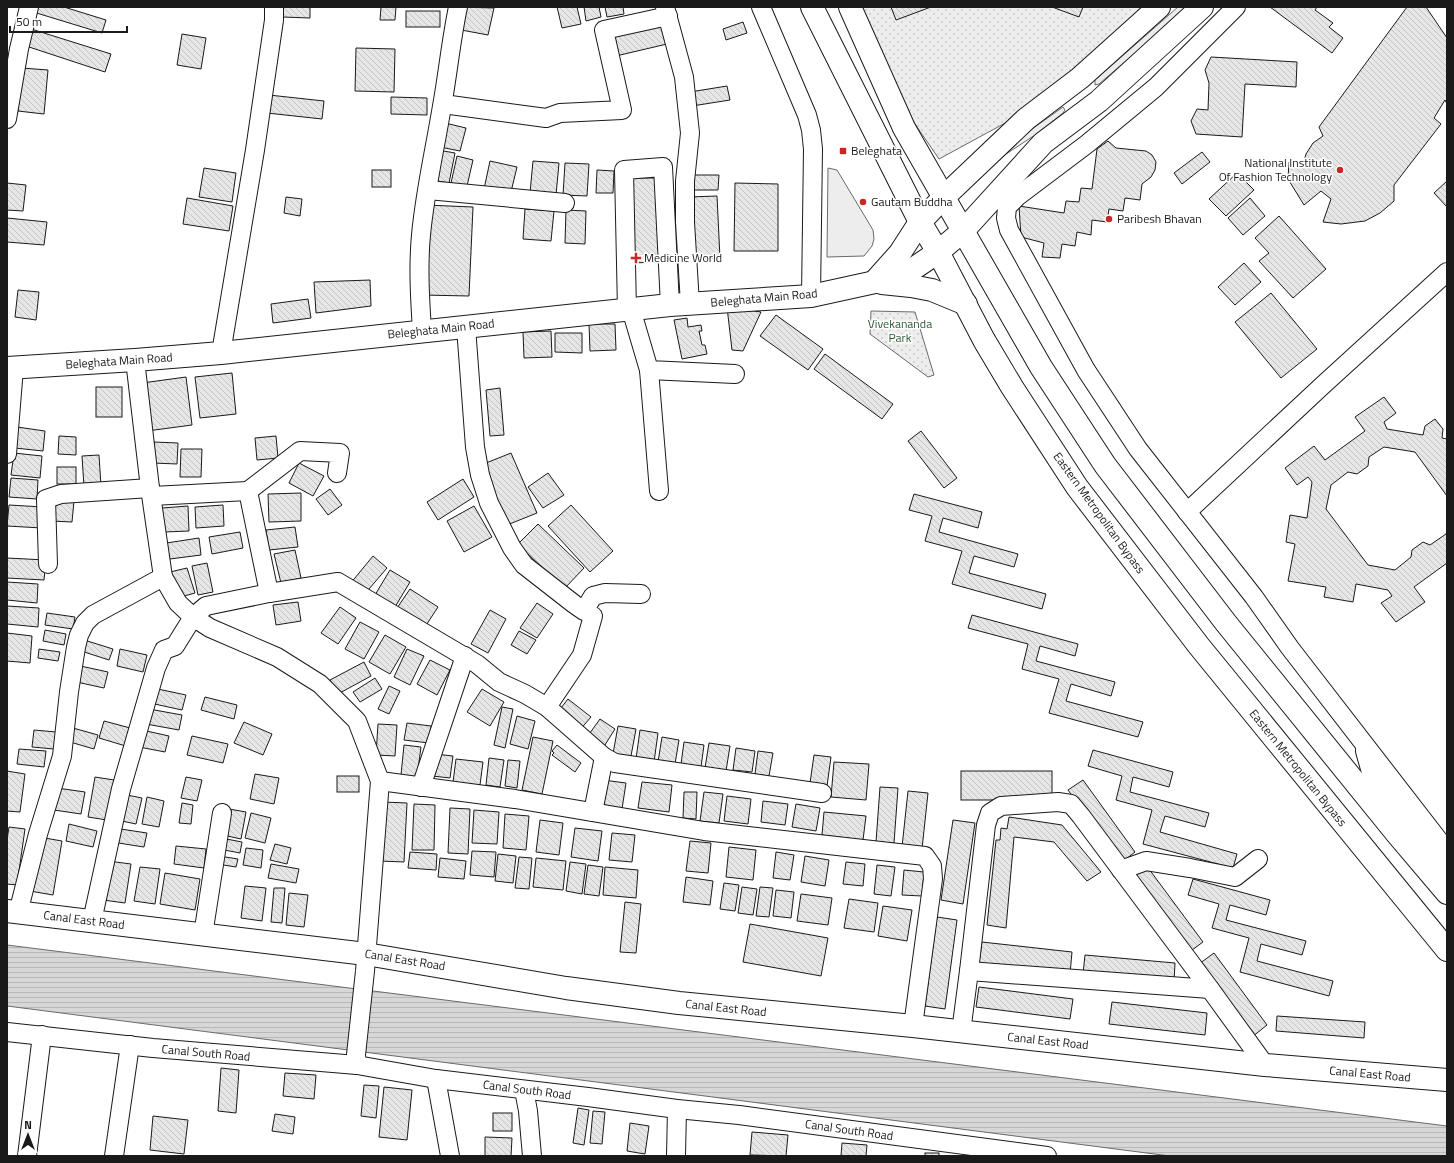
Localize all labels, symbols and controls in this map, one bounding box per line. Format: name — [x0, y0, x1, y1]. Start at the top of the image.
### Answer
scale bar — [10, 8, 127, 34]
text: 50 m — [16, 12, 42, 31]
place label: Beleghata — [851, 141, 902, 160]
marker: Beleghata — [838, 146, 848, 156]
place label: National Institute Of Fashion Technology — [1219, 153, 1332, 186]
marker: National Institute Of Fashion Technology — [1335, 165, 1345, 175]
place label: Gautam Buddha — [871, 192, 953, 211]
marker: Gautam Buddha — [858, 197, 868, 207]
place label: Paribesh Bhavan — [1117, 209, 1202, 228]
marker: Paribesh Bhavan — [1104, 214, 1114, 224]
place label: Medicine World — [644, 248, 722, 267]
marker: Medicine World — [631, 253, 641, 263]
street label: Beleghata Main Road — [710, 283, 818, 312]
street label: Beleghata Main Road — [386, 313, 495, 344]
park label: Vivekananda Park — [868, 314, 932, 347]
street label: Beleghata Main Road — [65, 347, 173, 374]
street label: Eastern Metropolitan Bypass — [1049, 448, 1150, 578]
street label: Eastern Metropolitan Bypass — [1245, 705, 1352, 831]
street label: Canal East Road — [42, 905, 126, 934]
street label: Canal East Road — [363, 944, 447, 975]
street label: Canal East Road — [685, 994, 768, 1021]
street label: Canal East Road — [1007, 1027, 1090, 1054]
street label: Canal South Road — [161, 1039, 251, 1066]
street label: Canal East Road — [1329, 1060, 1411, 1087]
street label: Canal South Road — [482, 1075, 572, 1104]
street label: Canal South Road — [804, 1114, 894, 1145]
north arrow — [8, 1115, 48, 1155]
text: N — [24, 1117, 32, 1133]

